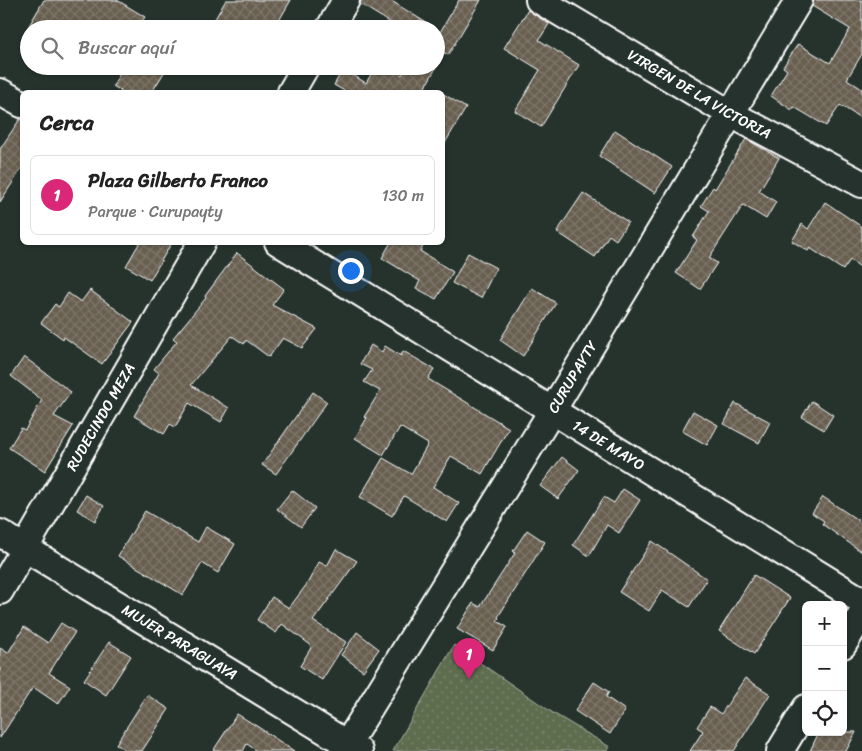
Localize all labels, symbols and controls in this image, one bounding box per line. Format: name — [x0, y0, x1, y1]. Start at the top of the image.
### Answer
search box — [20, 20, 445, 75]
text: Buscar aquí — [78, 31, 175, 64]
icon: search — [38, 34, 66, 62]
street label: VIRGEN DE LA VICTORIA — [622, 42, 776, 146]
text: Cerca — [40, 104, 94, 142]
text: Plaza Gilberto Franco — [88, 164, 268, 197]
text: 1 — [54, 181, 60, 210]
text: 130 m — [382, 181, 424, 210]
text: Parque · Curupayty — [88, 197, 223, 226]
your location — [338, 258, 364, 284]
street label: CURUPAYTY — [540, 335, 605, 418]
street label: RUDECINDO MEZA — [59, 358, 142, 476]
street label: 14 DE MAYO — [567, 413, 650, 478]
street label: MUJER PARAGUAYA — [117, 597, 242, 687]
map controls — [802, 601, 847, 736]
button: + — [802, 601, 847, 646]
pin: 1 — [453, 638, 485, 679]
button: − — [802, 646, 847, 691]
button: locate — [802, 691, 847, 736]

